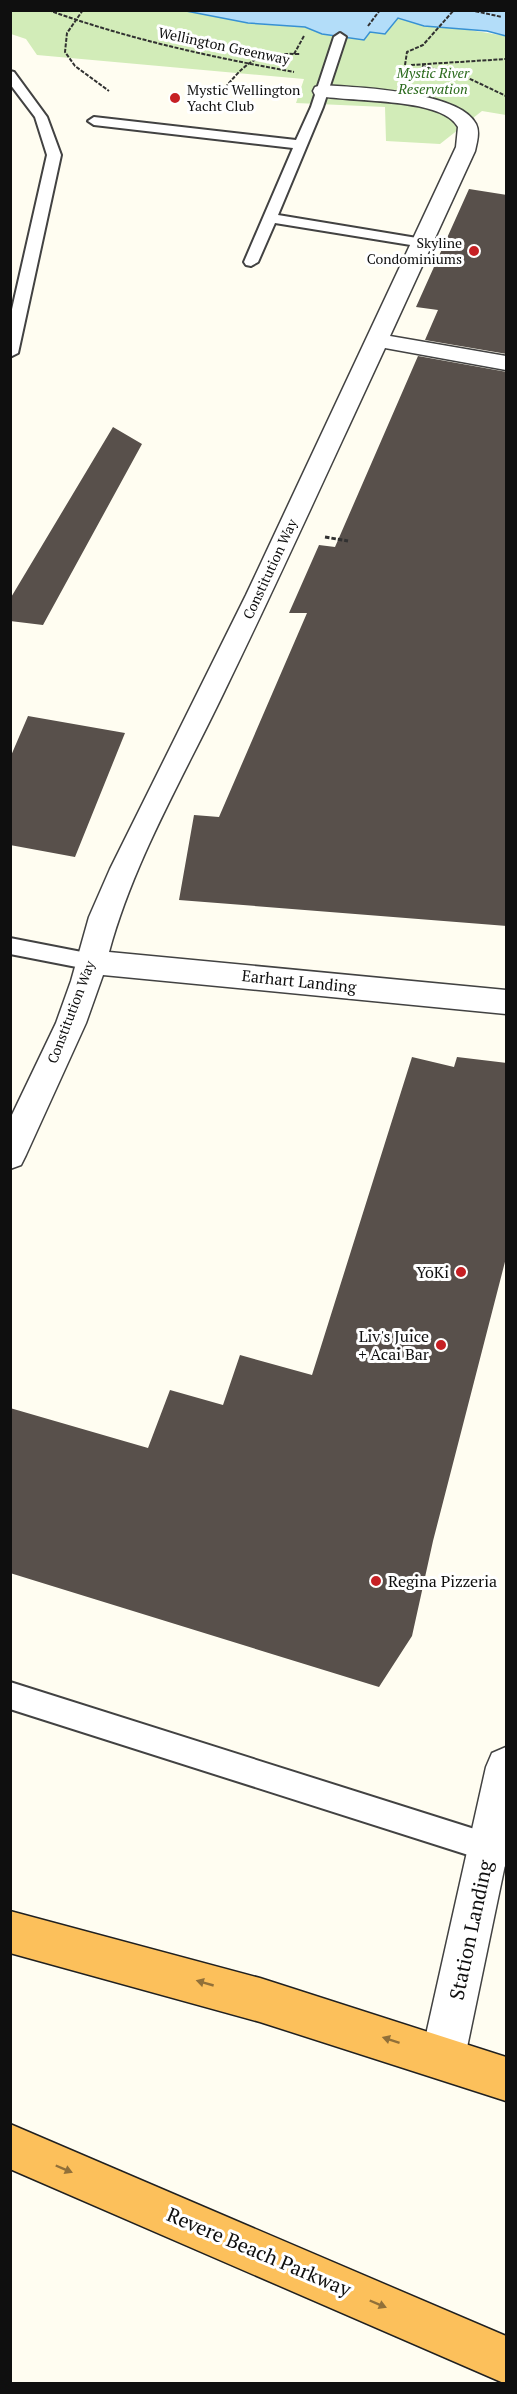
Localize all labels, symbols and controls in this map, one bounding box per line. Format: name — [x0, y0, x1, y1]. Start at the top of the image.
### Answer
street label: Wellington Greenway — [157, 22, 292, 69]
park label: Mystic River Reservation — [396, 63, 470, 98]
place label: Mystic Wellington Yacht Club — [187, 80, 301, 115]
marker: Mystic Wellington Yacht Club — [168, 91, 182, 105]
place label: Skyline Condominiums — [367, 233, 462, 268]
marker: Skyline Condominiums — [467, 244, 481, 258]
street label: Constitution Way — [238, 515, 301, 622]
street label: Constitution Way — [42, 957, 99, 1066]
street label: Earhart Landing — [241, 964, 358, 998]
place label: YōKi — [416, 1261, 449, 1283]
marker: YōKi — [454, 1265, 468, 1279]
place label: Liv's Juice + Acai Bar — [358, 1325, 430, 1365]
marker: Liv's Juice + Acai Bar — [434, 1338, 448, 1352]
place label: Regina Pizzeria — [388, 1570, 497, 1592]
marker: Regina Pizzeria — [369, 1574, 383, 1588]
street label: Station Landing — [443, 1857, 499, 2002]
one-way arrow — [196, 1978, 214, 1987]
one-way arrow — [382, 2035, 400, 2045]
one-way arrow — [56, 2164, 73, 2173]
street label: Revere Beach Parkway — [163, 2201, 356, 2303]
one-way arrow — [370, 2299, 388, 2309]

